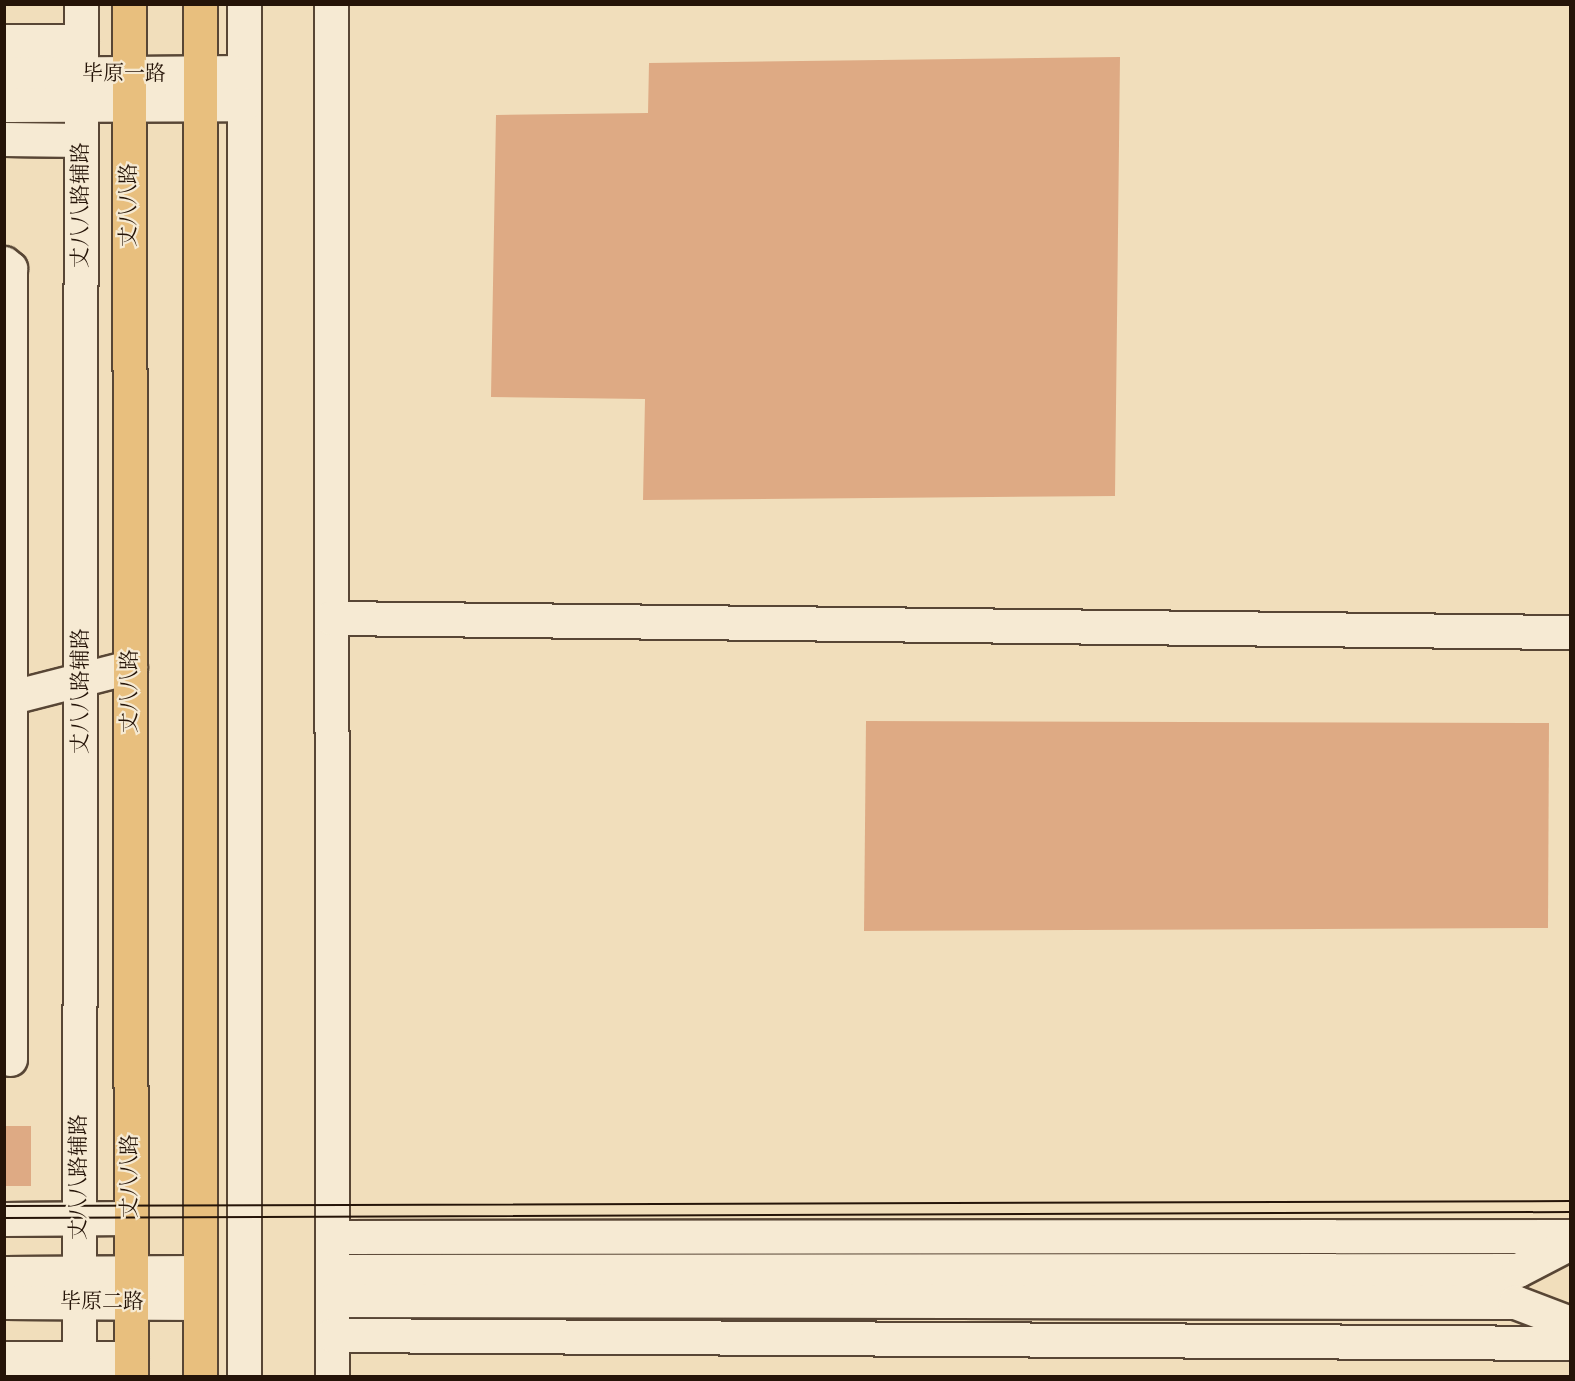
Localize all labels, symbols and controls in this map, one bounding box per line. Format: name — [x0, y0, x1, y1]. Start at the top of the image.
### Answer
street label: 毕原一路 — [82, 61, 166, 87]
street label: 丈八八路辅路 — [68, 142, 94, 268]
street label: 丈八八路 — [116, 163, 142, 247]
street label: 丈八八路辅路 — [68, 628, 94, 754]
street label: 丈八八路 — [117, 649, 143, 733]
street label: 丈八八路辅路 — [66, 1114, 92, 1240]
street label: 丈八八路 — [117, 1134, 143, 1218]
street label: 毕原二路 — [60, 1289, 144, 1315]

